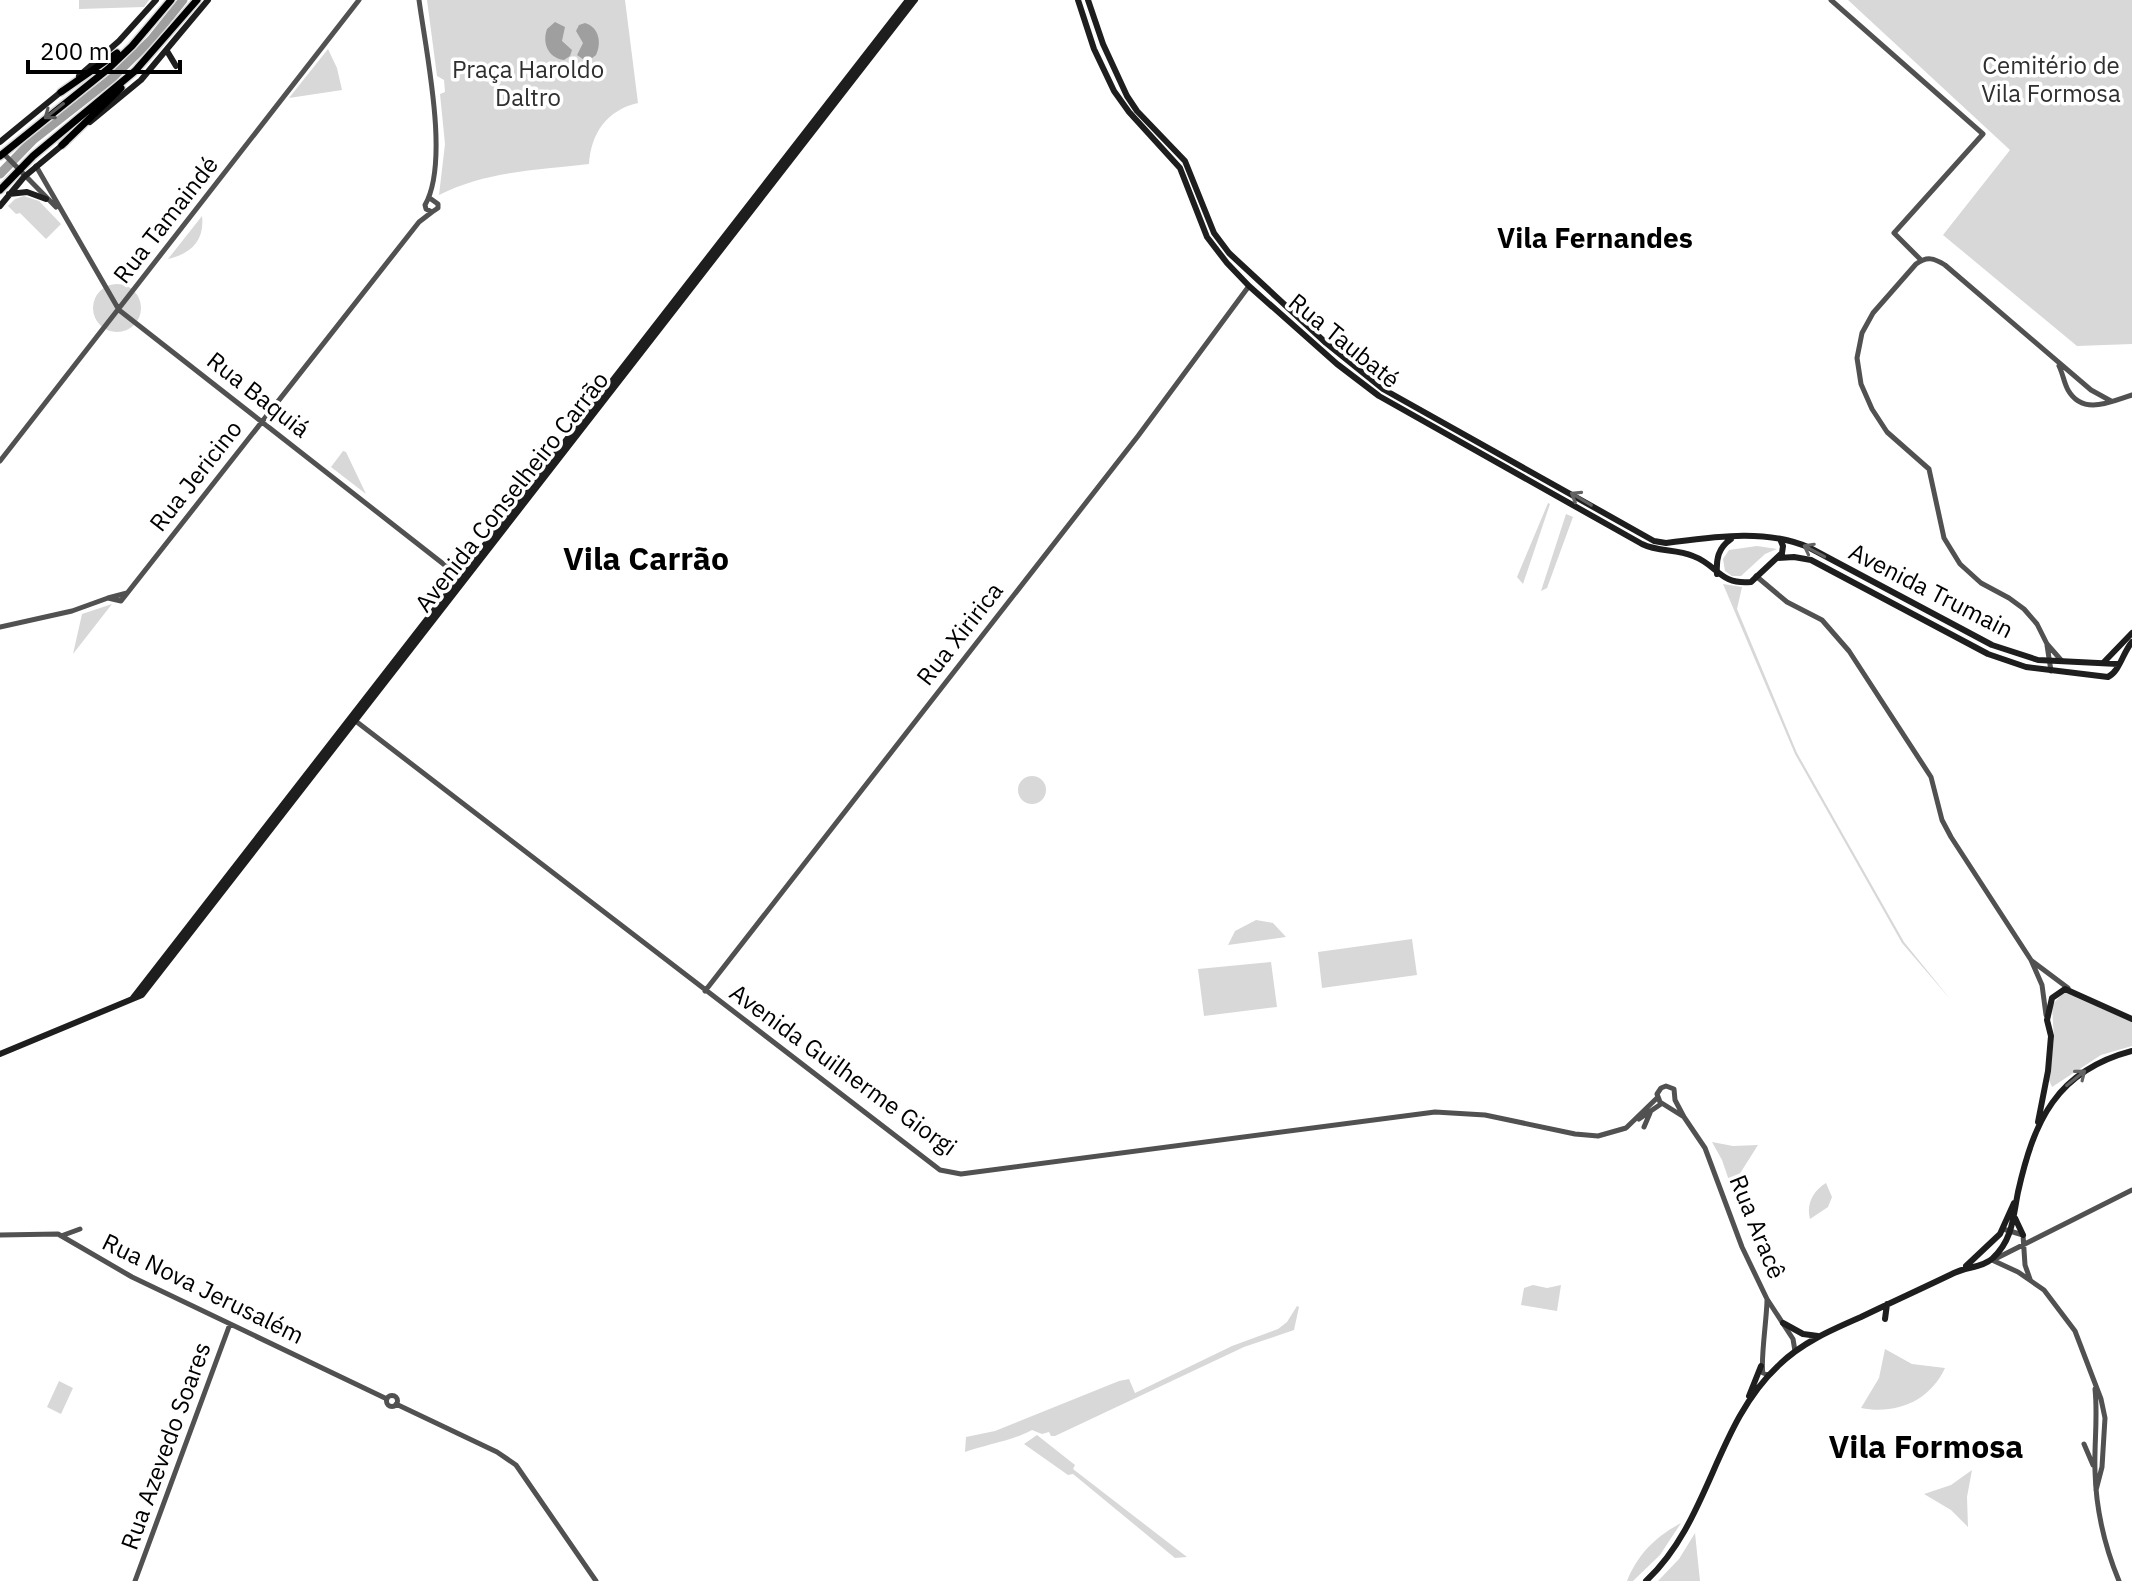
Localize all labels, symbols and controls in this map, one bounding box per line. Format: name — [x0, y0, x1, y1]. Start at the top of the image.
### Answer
scale bar — [28, 24, 180, 74]
text: 200 m — [40, 35, 110, 67]
park label: Cemitério de Vila Formosa — [1981, 49, 2121, 109]
park label: Praça Haroldo Daltro — [452, 53, 604, 113]
one-way arrow — [44, 102, 65, 120]
street label: Rua Tamaindé — [106, 149, 225, 289]
district label: Vila Fernandes — [1497, 219, 1693, 256]
street label: Rua Taubaté — [1282, 286, 1407, 395]
street label: Rua Baquiá — [201, 344, 317, 445]
street label: Avenida Conselheiro Carrão — [407, 364, 615, 618]
street label: Rua Jericino — [142, 413, 249, 538]
one-way arrow — [1570, 491, 1593, 507]
street label: Avenida Trumain — [1844, 535, 2019, 645]
district label: Vila Carrão — [563, 537, 729, 579]
one-way arrow — [1803, 542, 1826, 558]
street label: Rua Xiririca — [909, 575, 1010, 692]
street label: Avenida Guilherme Giorgi — [724, 976, 963, 1162]
one-way arrow — [2065, 1069, 2086, 1086]
street label: Rua Aracê — [1723, 1170, 1793, 1283]
street label: Rua Nova Jerusalém — [97, 1225, 310, 1351]
street label: Rua Azevedo Soares — [113, 1338, 217, 1554]
district label: Vila Formosa — [1828, 1425, 2024, 1467]

